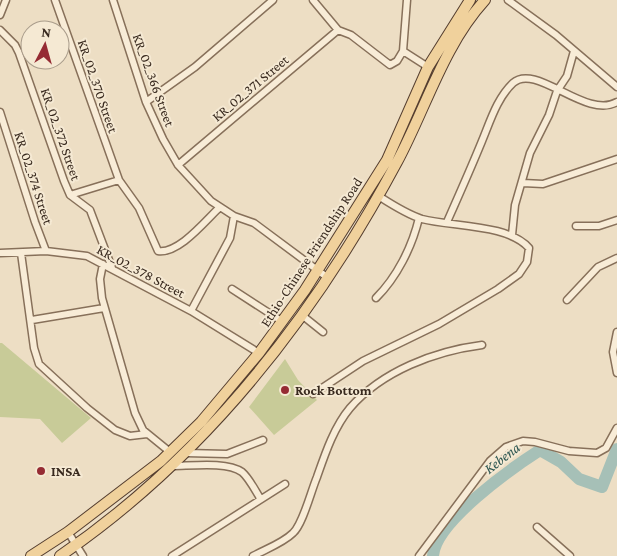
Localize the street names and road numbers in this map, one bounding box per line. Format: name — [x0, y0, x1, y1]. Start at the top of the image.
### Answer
street label: KR_02_366 Street — [130, 31, 178, 129]
street label: KR_02_370 Street — [75, 37, 122, 135]
street label: KR_02_371 Street — [209, 51, 292, 125]
street label: KR_02_372 Street — [38, 86, 84, 183]
street label: KR_02_374 Street — [11, 130, 57, 227]
street label: Ethio-Chinese Friendship Road — [257, 174, 366, 330]
street label: KR_02_378 Street — [94, 241, 188, 301]

